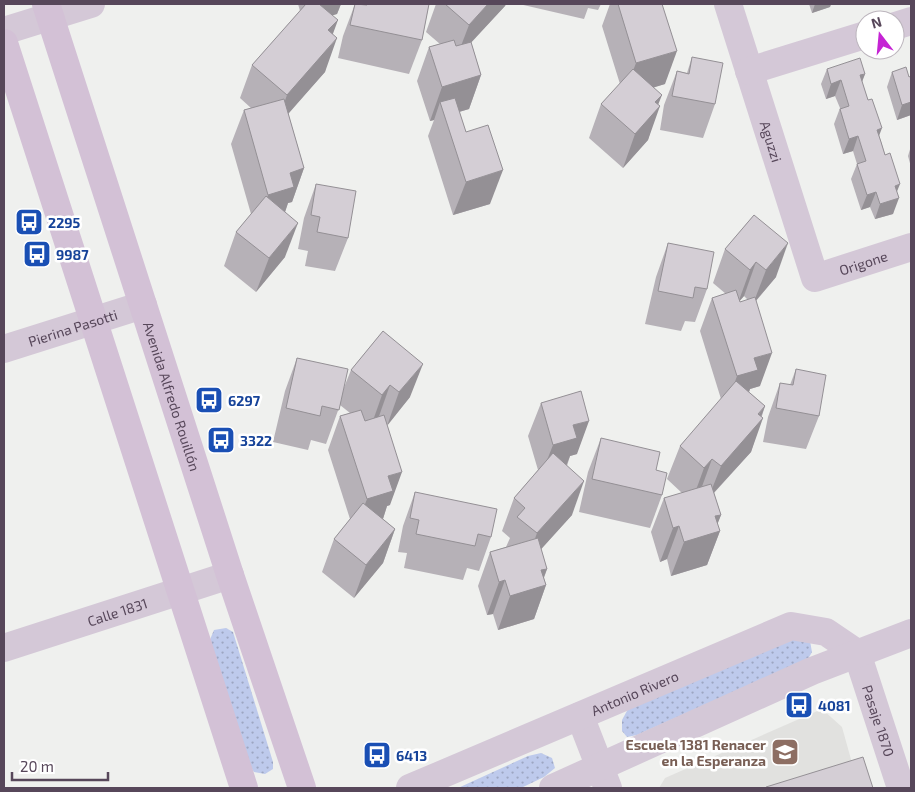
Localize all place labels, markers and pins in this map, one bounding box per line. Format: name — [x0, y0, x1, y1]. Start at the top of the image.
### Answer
bus stop icon: 2295 — [14, 207, 44, 237]
place label: 2295 — [48, 214, 81, 231]
bus stop icon: 9987 — [22, 239, 52, 269]
place label: 9987 — [56, 246, 89, 263]
bus stop icon: 6297 — [194, 385, 224, 415]
place label: 6297 — [228, 392, 261, 409]
bus stop icon: 3322 — [206, 425, 236, 455]
place label: 3322 — [240, 432, 272, 449]
bus stop icon: 4081 — [784, 690, 814, 720]
place label: 4081 — [818, 697, 851, 714]
place label: Escuela 1381 Renacer en la Esperanza — [626, 736, 766, 769]
school or university icon: Escuela 1381 Renacer en la Esperanza — [770, 737, 800, 767]
bus stop icon: 6413 — [362, 740, 392, 770]
place label: 6413 — [396, 747, 427, 764]

